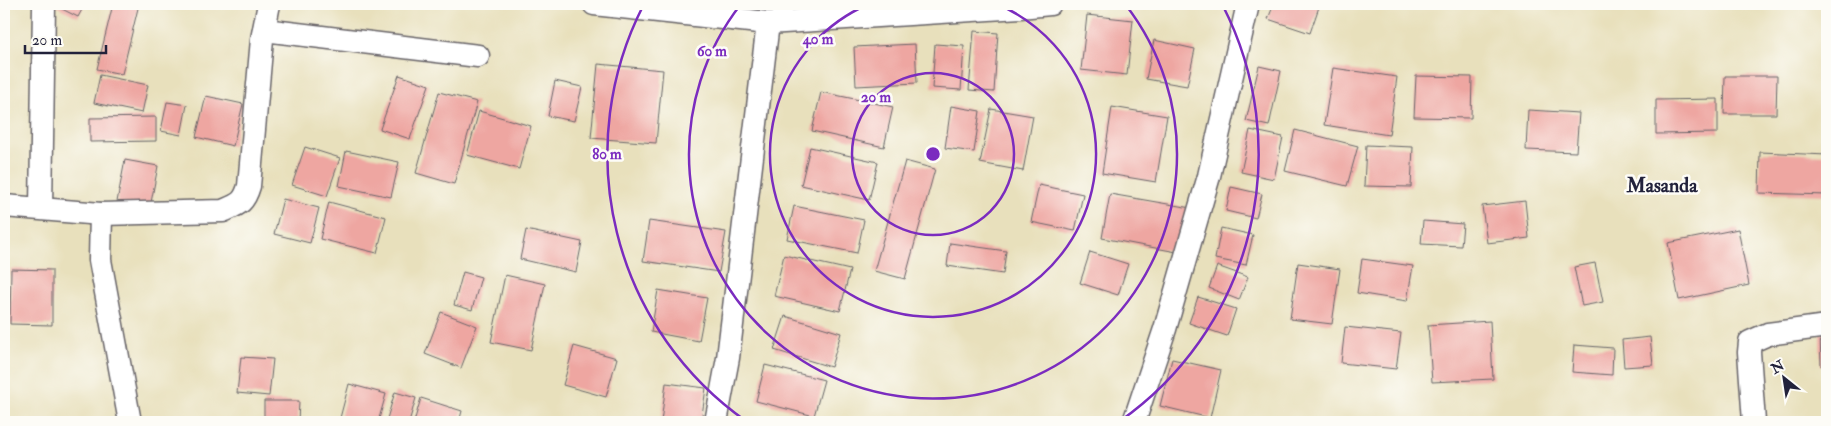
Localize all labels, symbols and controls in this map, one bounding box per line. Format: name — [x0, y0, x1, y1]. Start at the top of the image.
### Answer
scale bar — [25, 22, 106, 54]
text: 40 m — [802, 30, 834, 49]
text: 20 m — [32, 31, 62, 50]
text: 60 m — [697, 42, 727, 61]
text: 20 m — [861, 88, 891, 107]
text: 80 m — [592, 145, 622, 164]
centre of rings — [924, 145, 942, 163]
district label: Masanda — [1626, 173, 1698, 198]
north arrow — [1758, 354, 1808, 404]
text: N — [1767, 356, 1788, 378]

